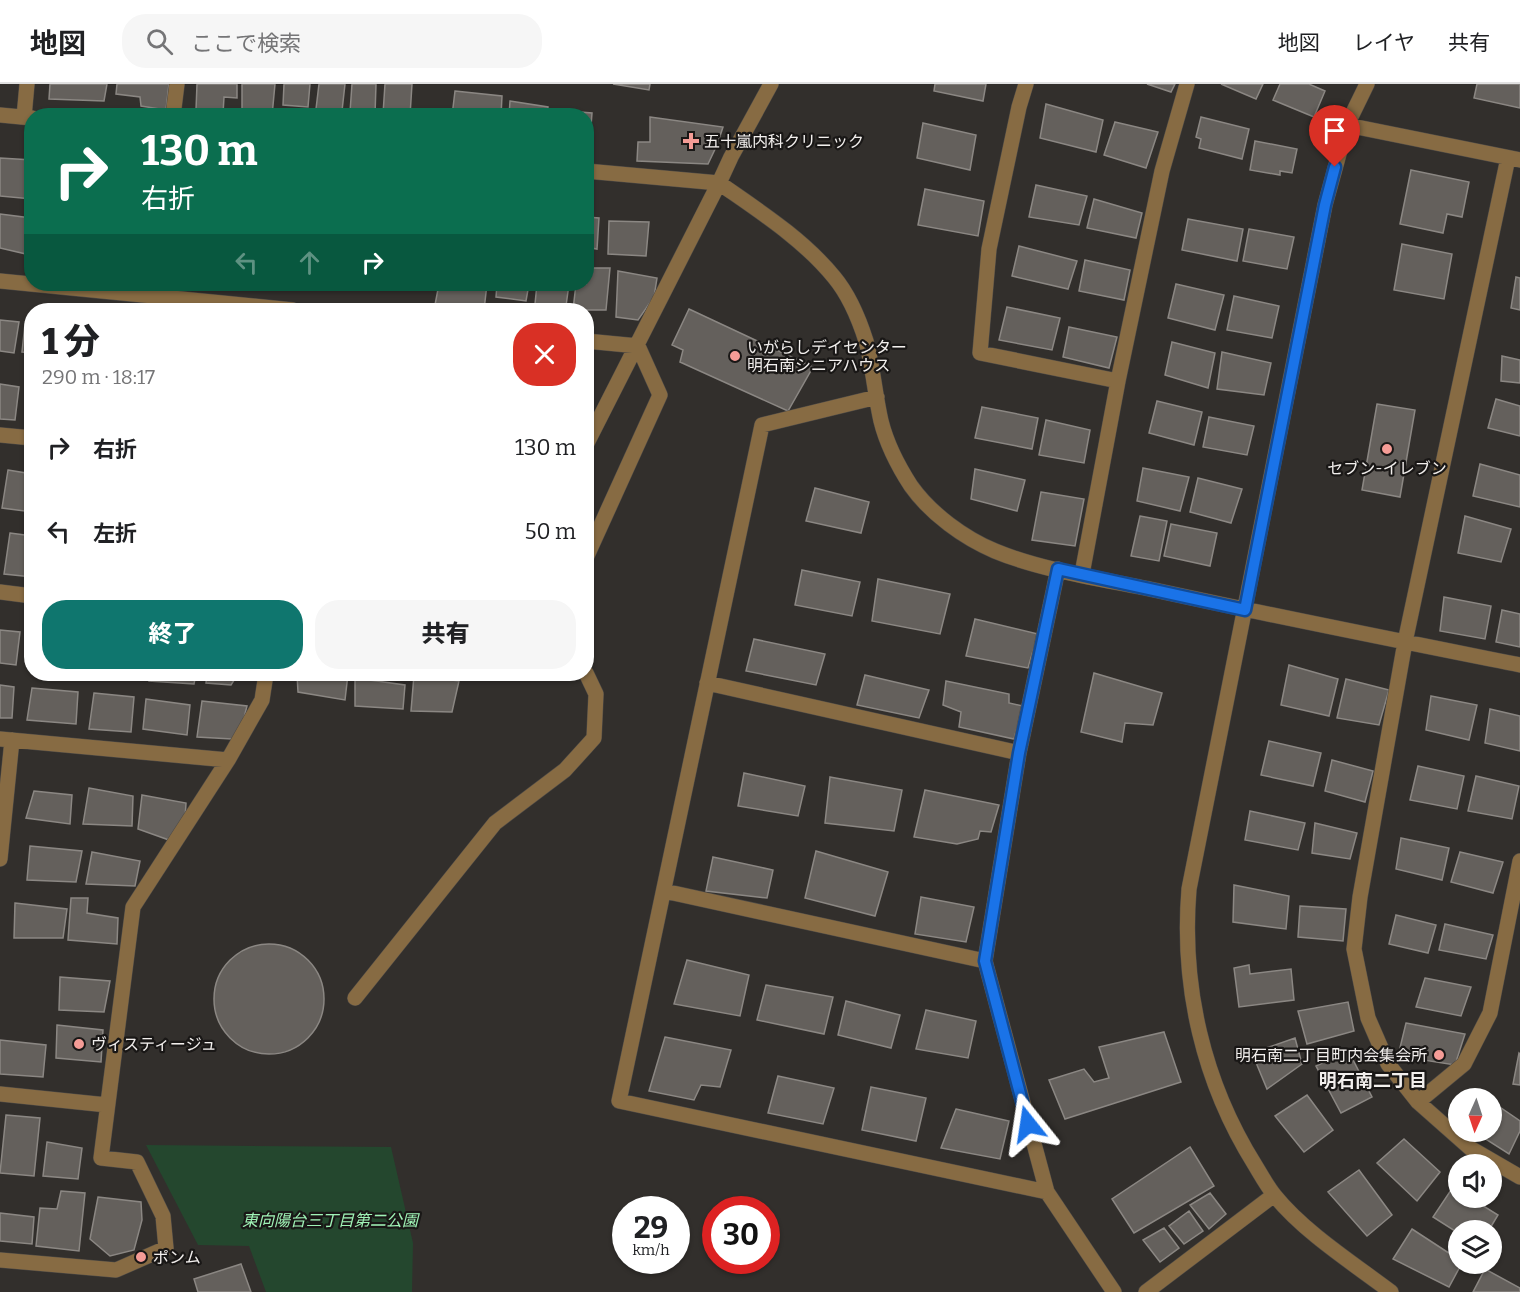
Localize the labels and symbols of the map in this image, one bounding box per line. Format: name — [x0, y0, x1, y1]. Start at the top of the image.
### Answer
pin — [1309, 105, 1360, 167]
marker: 五十嵐内科クリニック — [682, 132, 700, 150]
place label: 五十嵐内科クリニック — [704, 132, 864, 151]
place label: いがらしデイセンター 明石南シニアハウス — [747, 338, 907, 375]
marker: いがらしデイセンター 明石南シニアハウス — [728, 349, 742, 363]
marker: セブン-イレブン — [1380, 442, 1394, 456]
place label: セブン-イレブン — [1327, 459, 1447, 478]
place label: ヴィスティージュ — [91, 1035, 217, 1054]
marker: ヴィスティージュ — [72, 1037, 86, 1051]
place label: 明石南二丁目町内会集会所 — [1235, 1046, 1427, 1065]
marker: 明石南二丁目町内会集会所 — [1432, 1048, 1446, 1062]
district label: 明石南二丁目 — [1319, 1070, 1427, 1092]
north arrow — [1448, 1088, 1502, 1142]
position arrow — [996, 1092, 1060, 1156]
speed limit sign: 30 — [702, 1196, 780, 1274]
park label: 東向陽台三丁目第二公園 — [242, 1211, 420, 1230]
place label: ポンム — [153, 1248, 201, 1267]
marker: ポンム — [134, 1250, 148, 1264]

